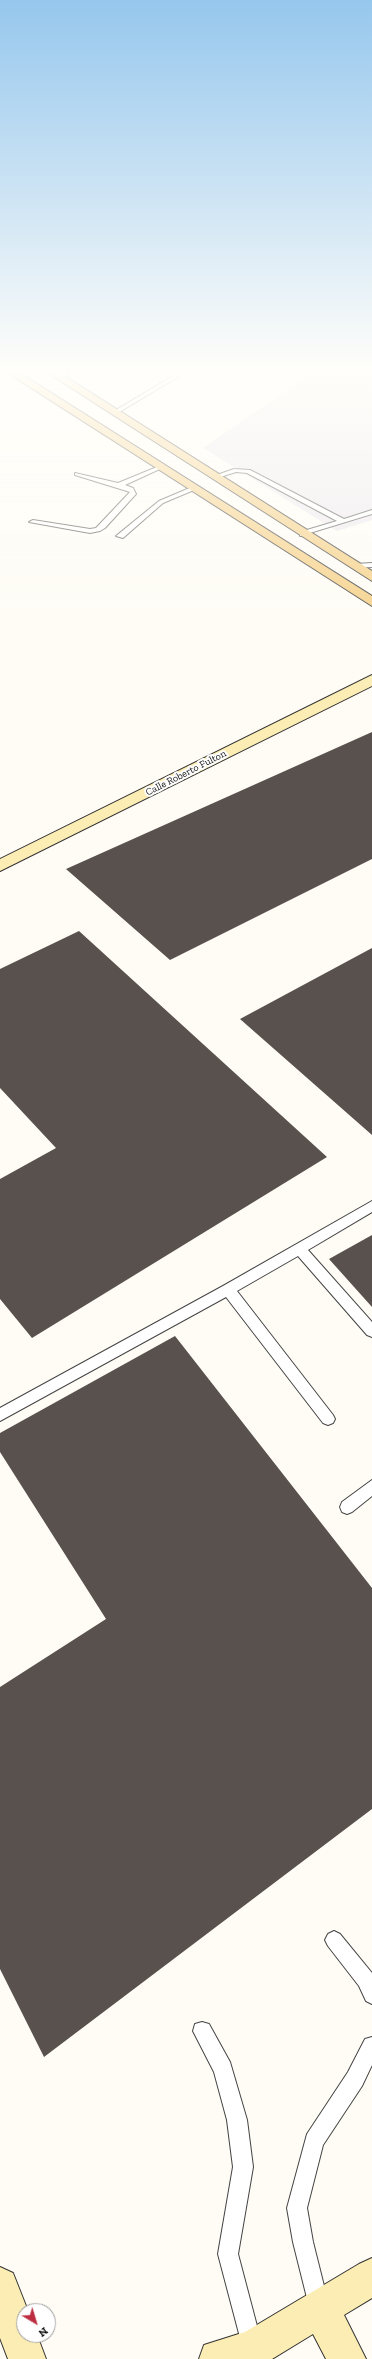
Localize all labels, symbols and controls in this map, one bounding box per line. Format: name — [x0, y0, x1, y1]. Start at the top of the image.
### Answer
street label: Calle Roberto Fulton — [144, 748, 228, 798]
north arrow — [16, 2303, 56, 2343]
text: N — [36, 2324, 50, 2340]

